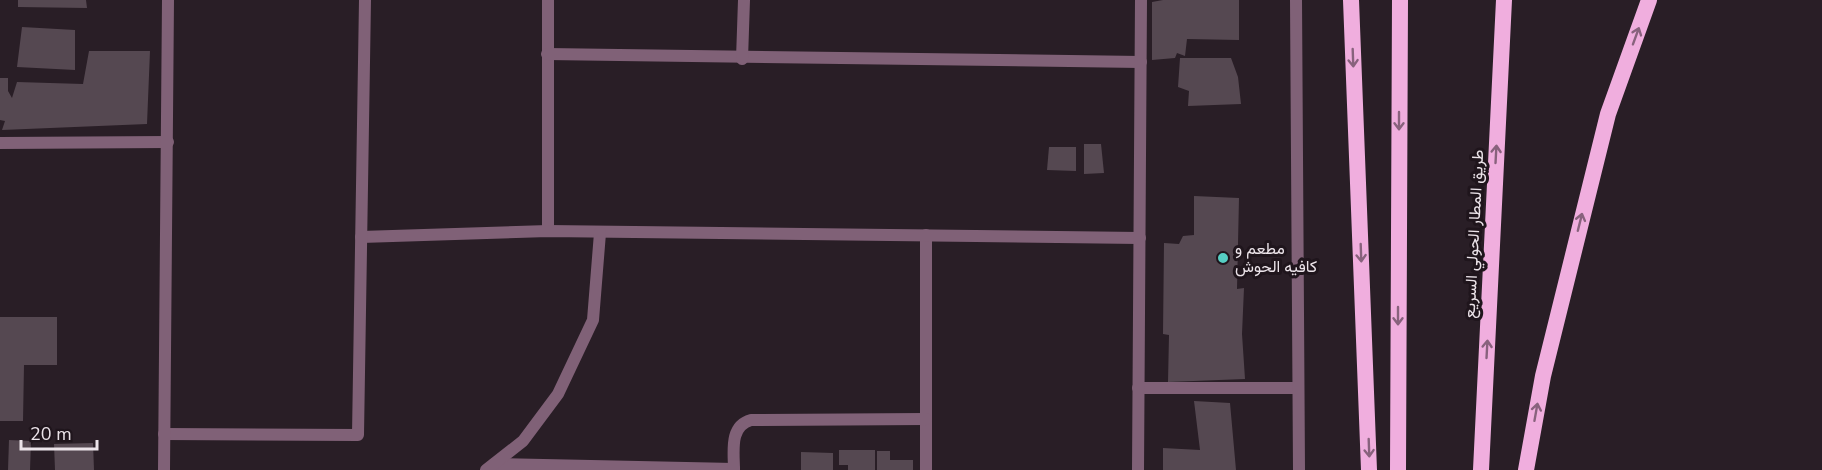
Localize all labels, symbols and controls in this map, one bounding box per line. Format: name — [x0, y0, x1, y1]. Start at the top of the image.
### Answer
one-way arrow — [1632, 27, 1643, 46]
one-way arrow — [1347, 48, 1358, 68]
one-way arrow — [1393, 111, 1405, 131]
one-way arrow — [1491, 144, 1502, 164]
street label: طريق المطار الحولي السريع — [1459, 149, 1491, 319]
one-way arrow — [1574, 213, 1586, 232]
place label: مطعم و كافيه الحوش — [1235, 238, 1317, 278]
one-way arrow — [1355, 243, 1366, 263]
marker: مطعم و كافيه الحوش — [1216, 251, 1230, 265]
one-way arrow — [1392, 306, 1404, 326]
one-way arrow — [1481, 339, 1492, 359]
one-way arrow — [1531, 403, 1542, 423]
scale bar — [21, 413, 98, 451]
text: 20 m — [30, 422, 72, 446]
one-way arrow — [1363, 438, 1374, 458]

